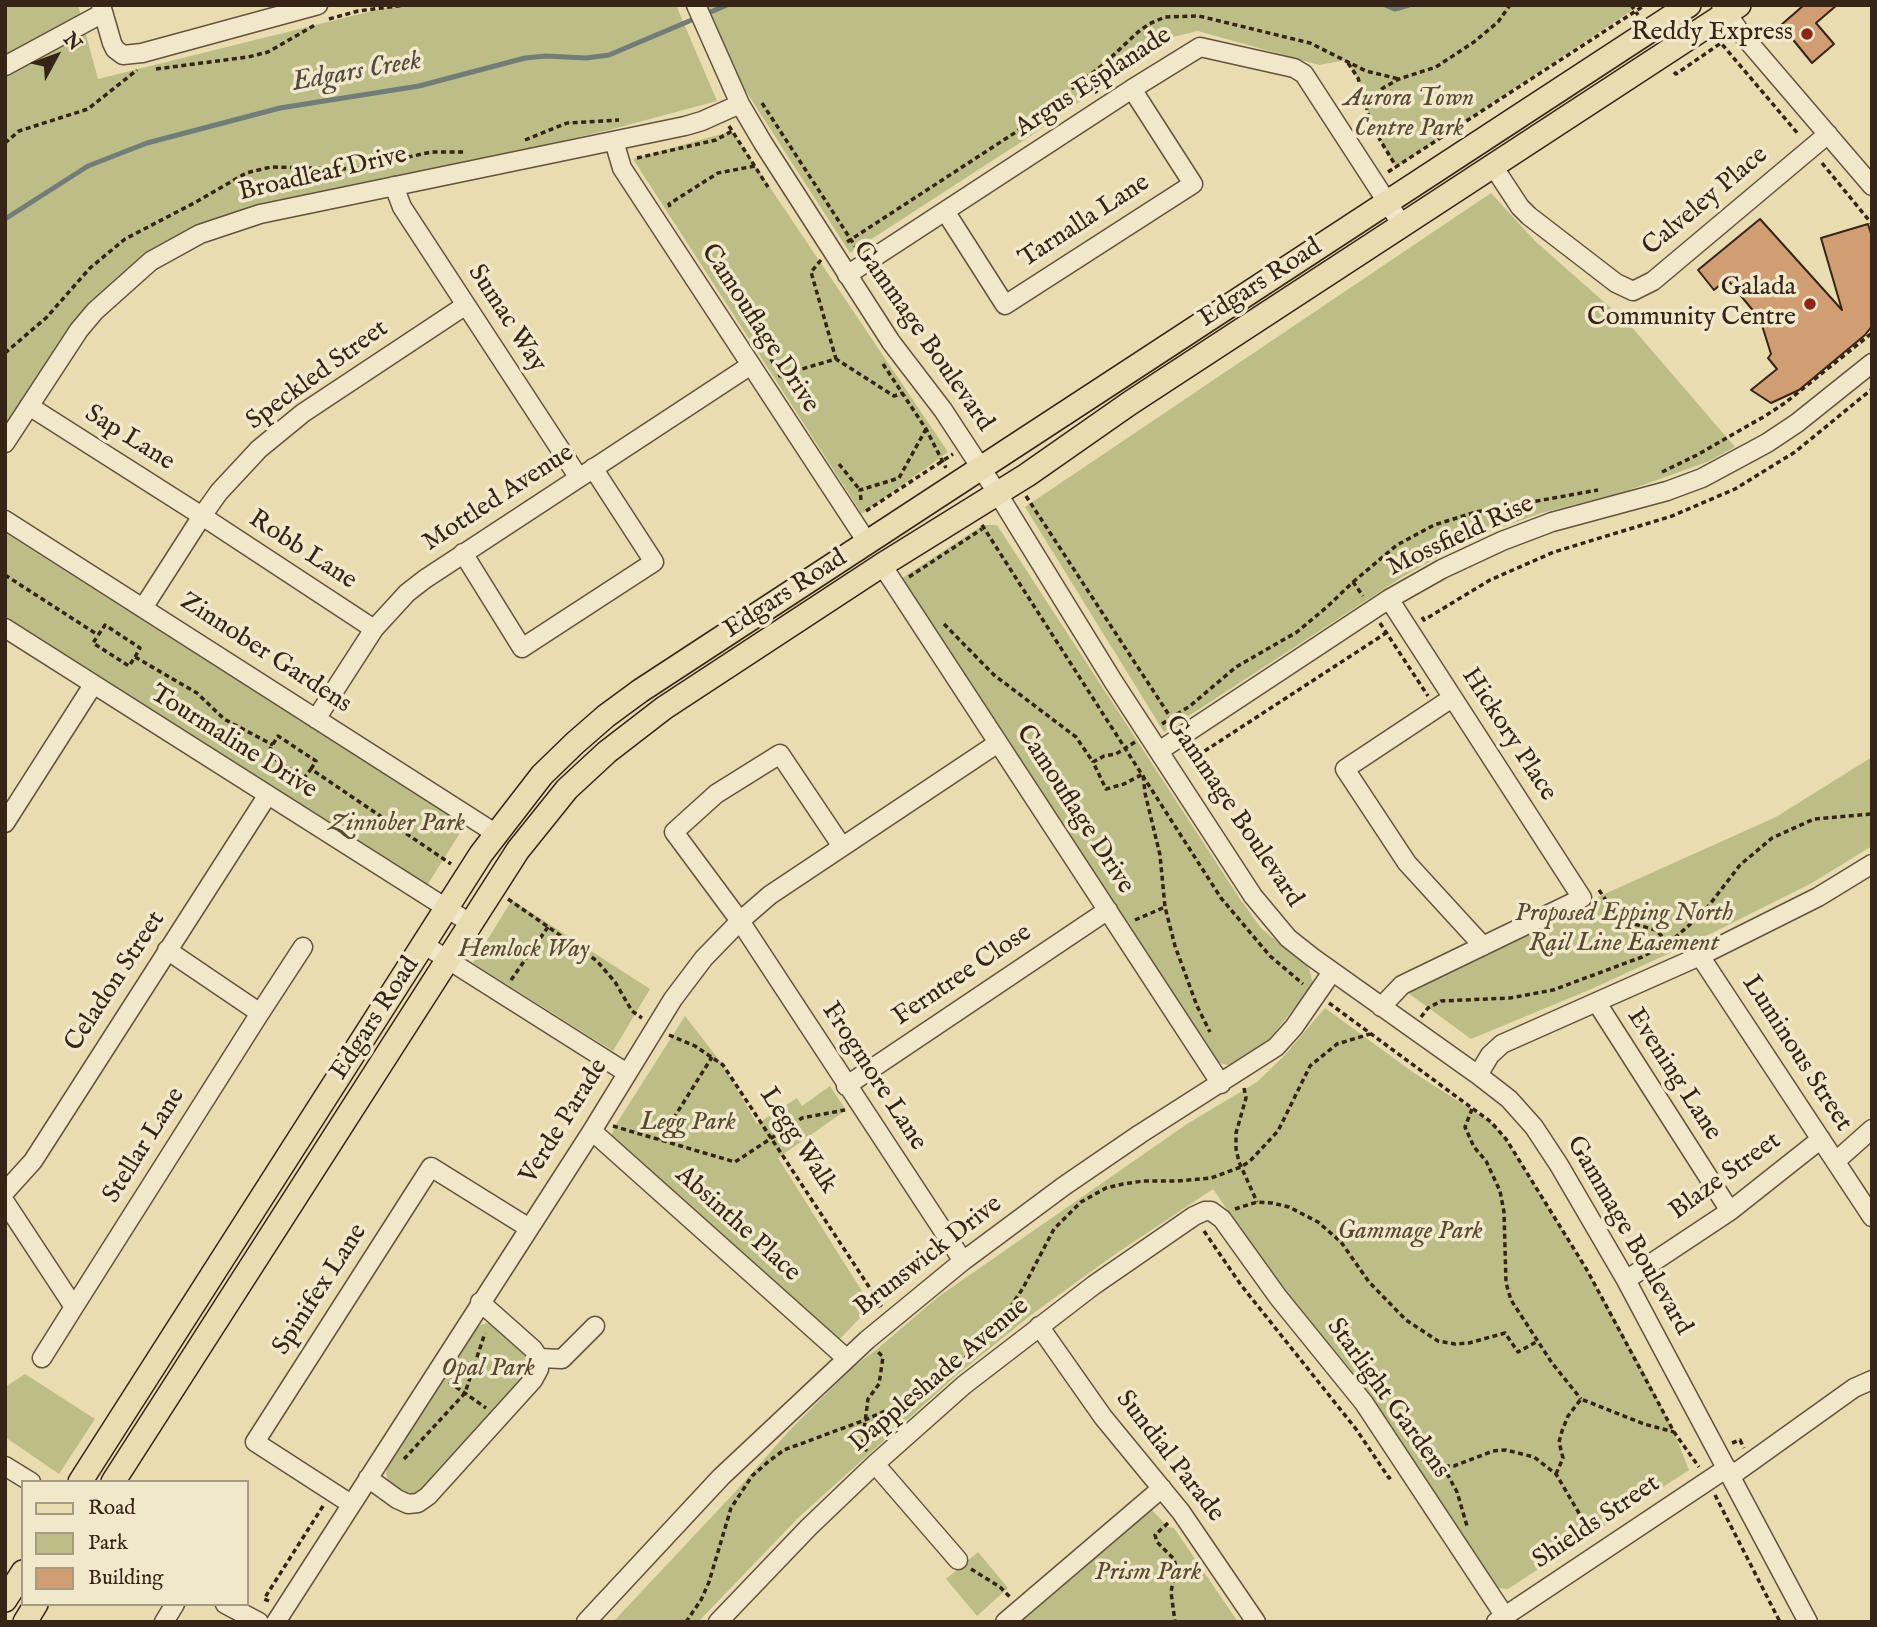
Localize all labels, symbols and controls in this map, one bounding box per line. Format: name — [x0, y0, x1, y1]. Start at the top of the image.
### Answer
place label: Reddy Express — [1631, 18, 1793, 50]
north arrow — [21, 21, 91, 91]
street label: Argus Esplanade — [1010, 21, 1178, 145]
marker: Reddy Express — [1799, 26, 1815, 42]
text: N — [57, 28, 86, 56]
water label: Edgars Creek — [290, 45, 424, 101]
park label: Aurora Town Centre Park — [1344, 84, 1474, 146]
street label: Broadleaf Drive — [236, 140, 410, 210]
street label: Calveley Place — [1637, 141, 1775, 263]
street label: Tarnalla Lane — [1014, 168, 1156, 276]
street label: Edgars Road — [1194, 233, 1328, 335]
street label: Gammage Boulevard — [845, 236, 999, 438]
street label: Camouflage Drive — [693, 239, 825, 419]
street label: Sumac Way — [460, 259, 552, 379]
place label: Galada Community Centre — [1587, 273, 1796, 334]
marker: Galada Community Centre — [1802, 296, 1818, 312]
street label: Speckled Street — [241, 314, 395, 438]
street label: Sap Lane — [78, 399, 180, 479]
street label: Mottled Avenue — [418, 439, 580, 559]
street label: Mossfield Rise — [1383, 490, 1539, 584]
street label: Robb Lane — [242, 505, 362, 597]
street label: Edgars Road — [719, 544, 853, 646]
street label: Zinnober Gardens — [173, 587, 357, 721]
street label: Hickory Place — [1453, 663, 1563, 807]
street label: Tourmaline Drive — [144, 679, 322, 807]
street label: Gammage Boulevard — [1157, 710, 1309, 914]
street label: Camouflage Drive — [1008, 720, 1140, 900]
park label: Zinnober Park — [329, 809, 465, 841]
park label: Proposed Epping North Rail Line Easement — [1515, 899, 1733, 960]
street label: Celadon Street — [59, 906, 173, 1058]
street label: Ferntree Close — [888, 918, 1038, 1034]
park label: Hemlock Way — [458, 935, 590, 967]
street label: Edgars Road — [325, 952, 427, 1086]
street label: Luminous Street — [1734, 970, 1858, 1138]
street label: Frogmore Lane — [814, 997, 932, 1157]
street label: Evening Lane — [1619, 1003, 1727, 1147]
street label: Verde Parade — [514, 1054, 616, 1190]
street label: Stellar Lane — [97, 1082, 193, 1210]
street label: Legg Walk — [751, 1082, 843, 1200]
park label: Legg Park — [640, 1108, 736, 1140]
street label: Blaze Street — [1664, 1126, 1788, 1228]
street label: Gammage Boulevard — [1558, 1131, 1698, 1341]
street label: Absinthe Place — [668, 1161, 806, 1289]
street label: Brunswick Drive — [849, 1190, 1009, 1324]
park label: Gammage Park — [1337, 1217, 1483, 1249]
street label: Spinifex Lane — [267, 1219, 375, 1361]
street label: Dappleshade Avenue — [844, 1292, 1036, 1460]
street label: Starlight Gardens — [1319, 1313, 1455, 1485]
park label: Opal Park — [441, 1354, 535, 1386]
street label: Sundial Parade — [1108, 1385, 1230, 1529]
street label: Shields Street — [1528, 1469, 1666, 1577]
legend — [21, 1480, 248, 1606]
text: Road — [88, 1495, 135, 1522]
text: Park — [88, 1530, 128, 1557]
park label: Prism Park — [1095, 1558, 1201, 1590]
text: Building — [88, 1565, 163, 1592]

